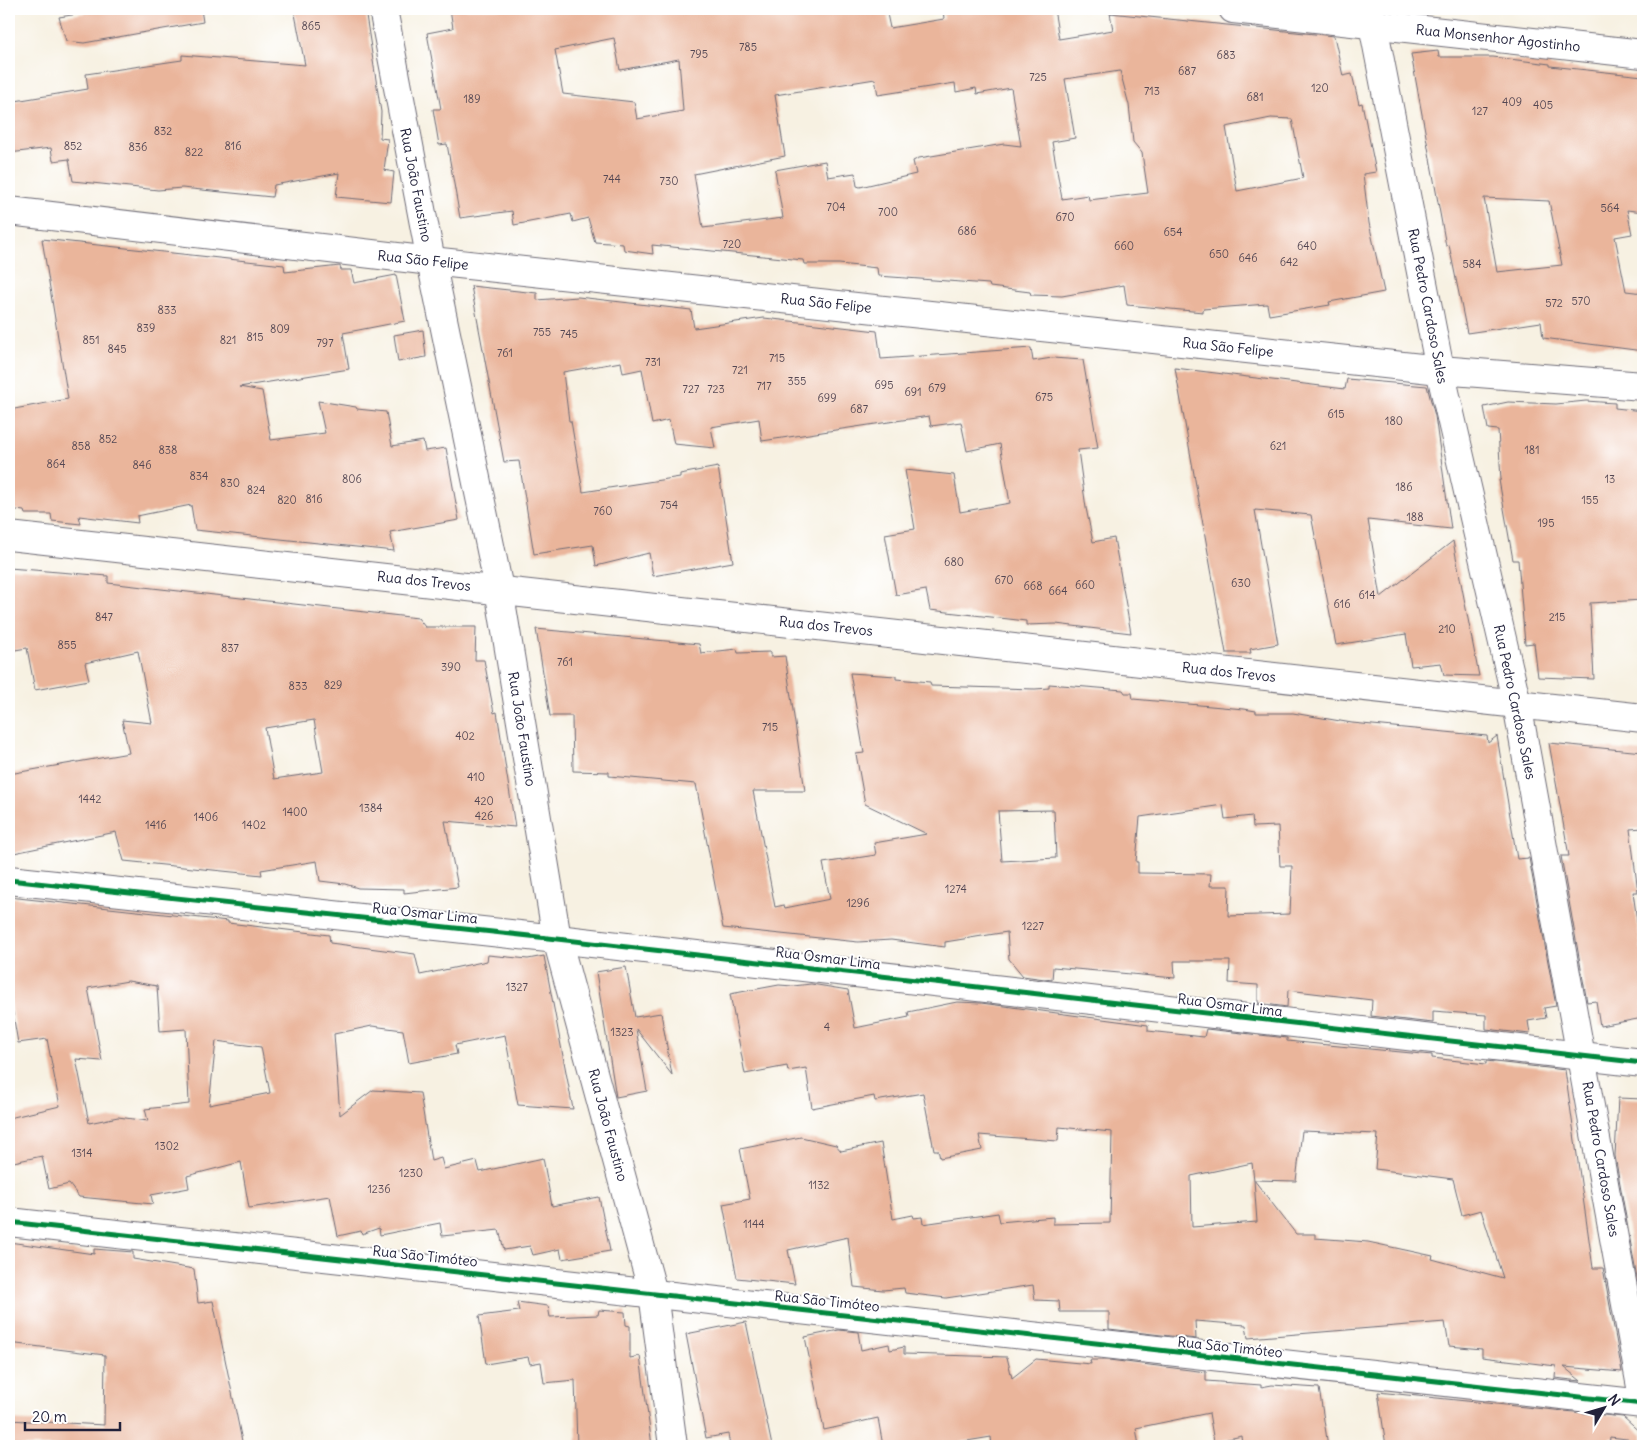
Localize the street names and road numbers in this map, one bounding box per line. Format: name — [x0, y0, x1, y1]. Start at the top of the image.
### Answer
street label: Rua Monsenhor Agostinho — [1415, 20, 1581, 56]
street label: Rua João Faustino — [396, 126, 436, 244]
street label: Rua Pedro Cardoso Sales — [1404, 227, 1452, 385]
street label: Rua São Felipe — [376, 246, 470, 274]
street label: Rua São Felipe — [779, 289, 873, 317]
street label: Rua São Felipe — [1181, 333, 1275, 361]
street label: Rua dos Trevos — [376, 567, 472, 595]
street label: Rua dos Trevos — [778, 612, 874, 640]
street label: Rua Pedro Cardoso Sales — [1490, 623, 1540, 781]
street label: Rua dos Trevos — [1181, 658, 1277, 686]
street label: Rua João Faustino — [504, 670, 540, 788]
street label: Rua Osmar Lima — [371, 899, 479, 927]
street label: Rua Osmar Lima — [774, 943, 882, 973]
street label: Rua Osmar Lima — [1176, 990, 1284, 1020]
street label: Rua João Faustino — [584, 1067, 632, 1183]
street label: Rua Pedro Cardoso Sales — [1578, 1080, 1624, 1238]
street label: Rua São Timóteo — [372, 1242, 479, 1270]
street label: Rua São Timóteo — [774, 1287, 881, 1315]
street label: Rua São Timóteo — [1177, 1333, 1284, 1361]

